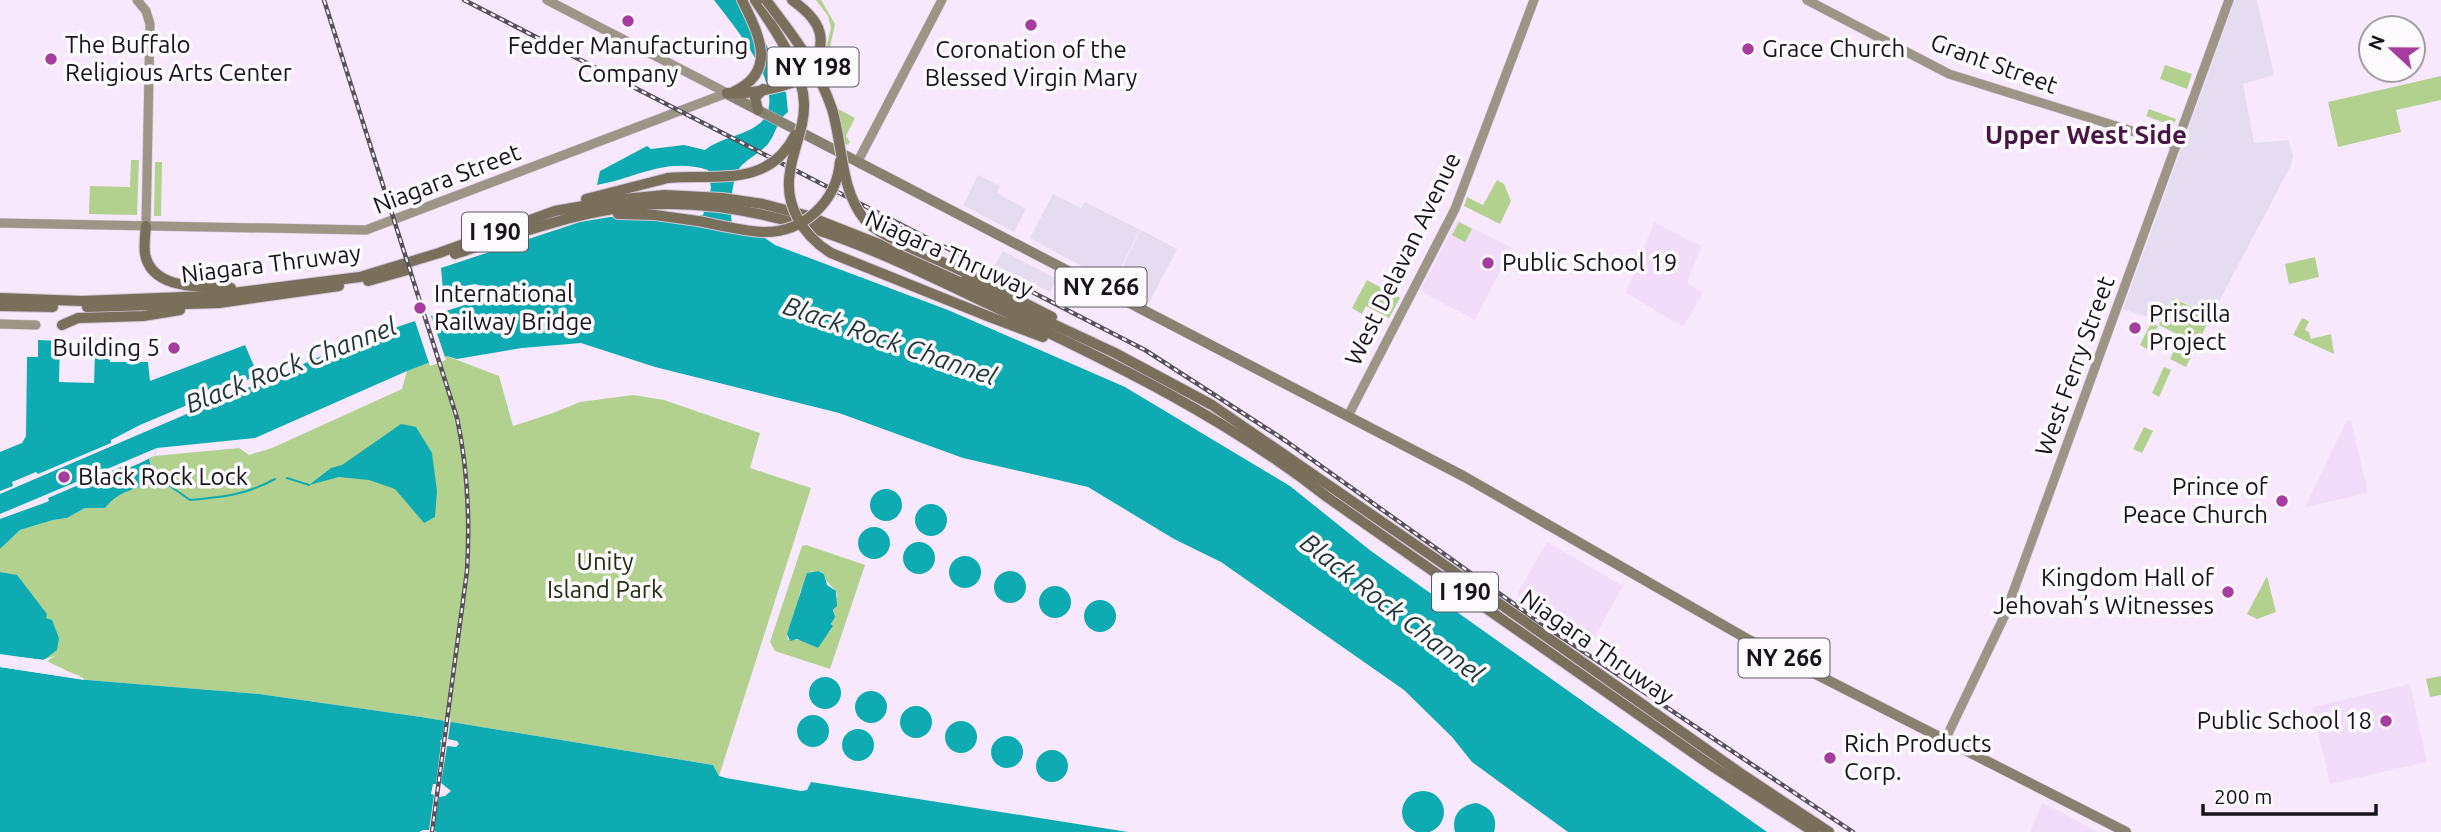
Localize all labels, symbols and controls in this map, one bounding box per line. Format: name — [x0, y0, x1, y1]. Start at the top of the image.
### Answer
marker: Fedder Manufacturing Company — [620, 13, 636, 29]
north arrow — [2357, 14, 2427, 84]
marker: Coronation of the Blessed Virgin Mary — [1023, 17, 1039, 33]
street label: Grant Street — [1927, 28, 2062, 99]
place label: The Buffalo Religious Arts Center — [65, 31, 292, 86]
place label: Fedder Manufacturing Company — [508, 32, 748, 87]
text: N — [2363, 32, 2389, 53]
place label: Grace Church — [1762, 35, 1905, 62]
place label: Coronation of the Blessed Virgin Mary — [925, 36, 1138, 91]
marker: Grace Church — [1740, 41, 1756, 57]
road number: NY 198 — [768, 48, 858, 86]
marker: The Buffalo Religious Arts Center — [43, 51, 59, 67]
district label: Upper West Side — [1985, 120, 2187, 149]
street label: Niagara Street — [369, 138, 525, 219]
street label: West Delavan Avenue — [1339, 148, 1466, 370]
street label: Niagara Thruway — [861, 204, 1038, 303]
road number: I 190 — [462, 213, 528, 252]
street label: Niagara Thruway — [180, 239, 363, 288]
place label: Public School 19 — [1502, 249, 1677, 276]
marker: Public School 19 — [1480, 255, 1496, 271]
road number: NY 266 — [1056, 268, 1146, 306]
street label: West Ferry Street — [2030, 272, 2120, 459]
place label: International Railway Bridge — [434, 280, 593, 335]
water label: Black Rock Channel — [780, 290, 1001, 391]
marker: International Railway Bridge — [412, 300, 428, 316]
place label: Priscilla Project — [2149, 300, 2231, 355]
water label: Black Rock Channel — [181, 311, 401, 418]
marker: Priscilla Project — [2127, 320, 2143, 336]
place label: Building 5 — [53, 334, 160, 361]
marker: Building 5 — [166, 340, 182, 356]
place label: Black Rock Lock — [78, 463, 248, 490]
marker: Black Rock Lock — [56, 469, 72, 485]
place label: Prince of Peace Church — [2123, 473, 2269, 528]
marker: Prince of Peace Church — [2274, 493, 2290, 509]
water label: Black Rock Channel — [1295, 527, 1490, 688]
park label: Unity Island Park — [547, 548, 663, 603]
place label: Kingdom Hall of Jehovah’s Witnesses — [1993, 564, 2215, 619]
road number: I 190 — [1432, 572, 1498, 612]
street label: Niagara Thruway — [1516, 584, 1679, 710]
marker: Kingdom Hall of Jehovah’s Witnesses — [2220, 584, 2236, 600]
road number: NY 266 — [1738, 638, 1830, 678]
place label: Public School 18 — [2197, 707, 2372, 734]
marker: Public School 18 — [2378, 713, 2394, 729]
place label: Rich Products Corp. — [1844, 730, 1991, 785]
marker: Rich Products Corp. — [1822, 750, 1838, 766]
scale bar — [2203, 772, 2376, 816]
text: 200 m — [2214, 784, 2272, 808]

